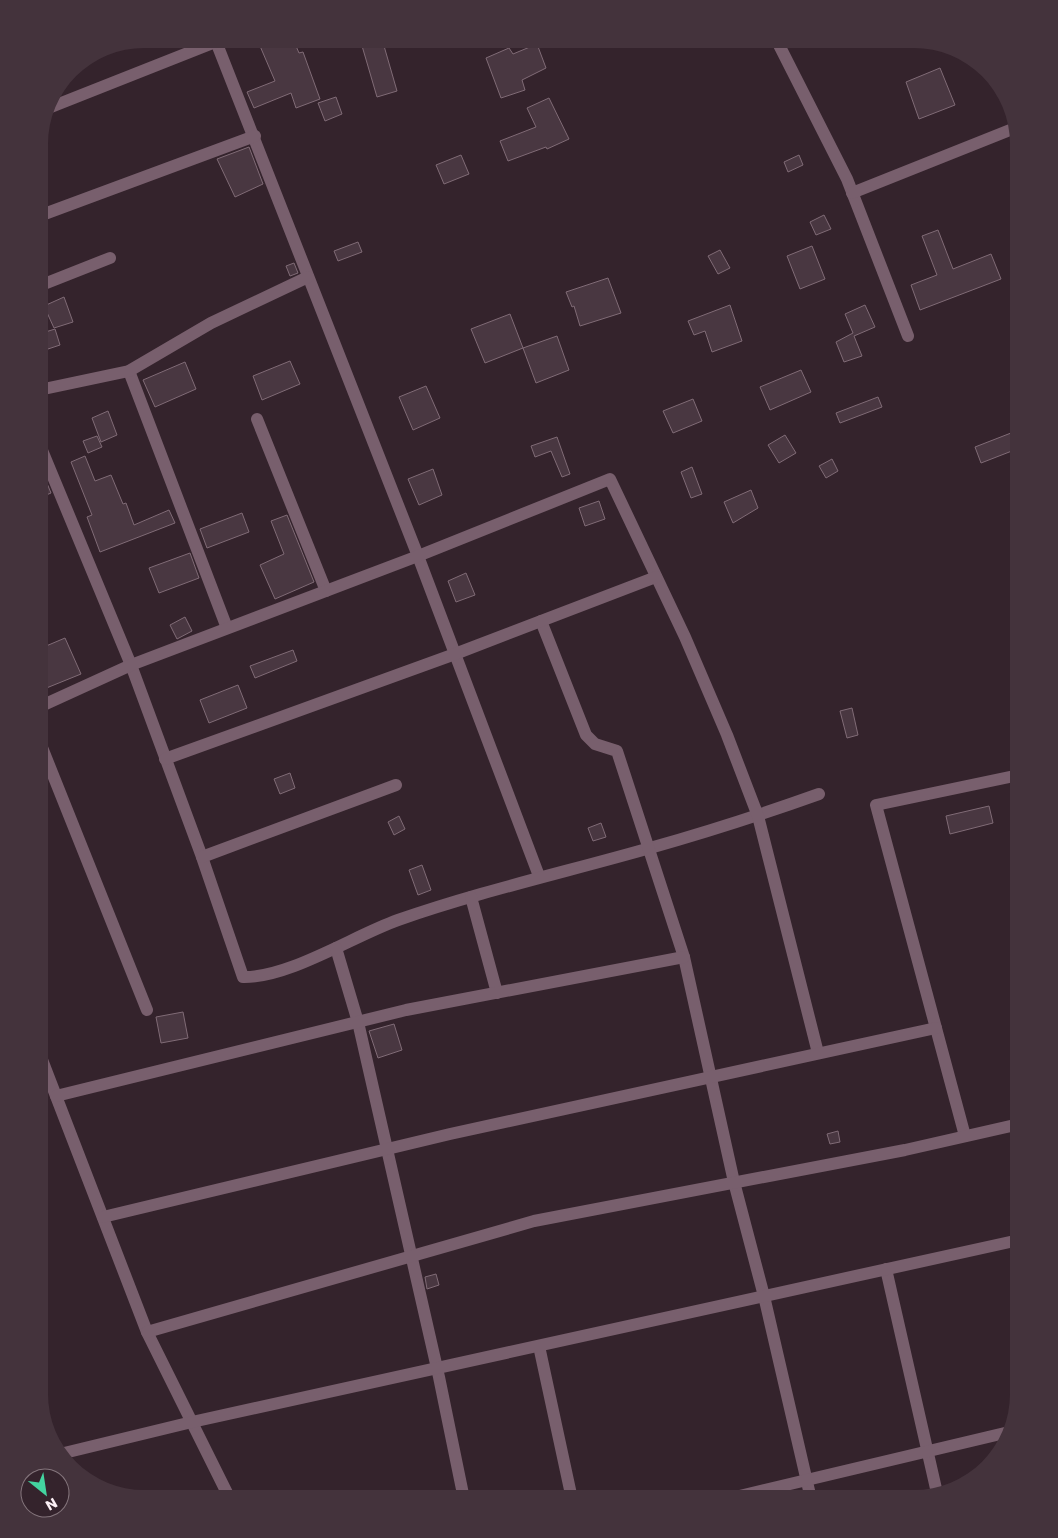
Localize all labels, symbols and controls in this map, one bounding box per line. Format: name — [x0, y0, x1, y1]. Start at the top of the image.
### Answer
north arrow — [20, 1468, 70, 1518]
text: N — [42, 1493, 61, 1516]

